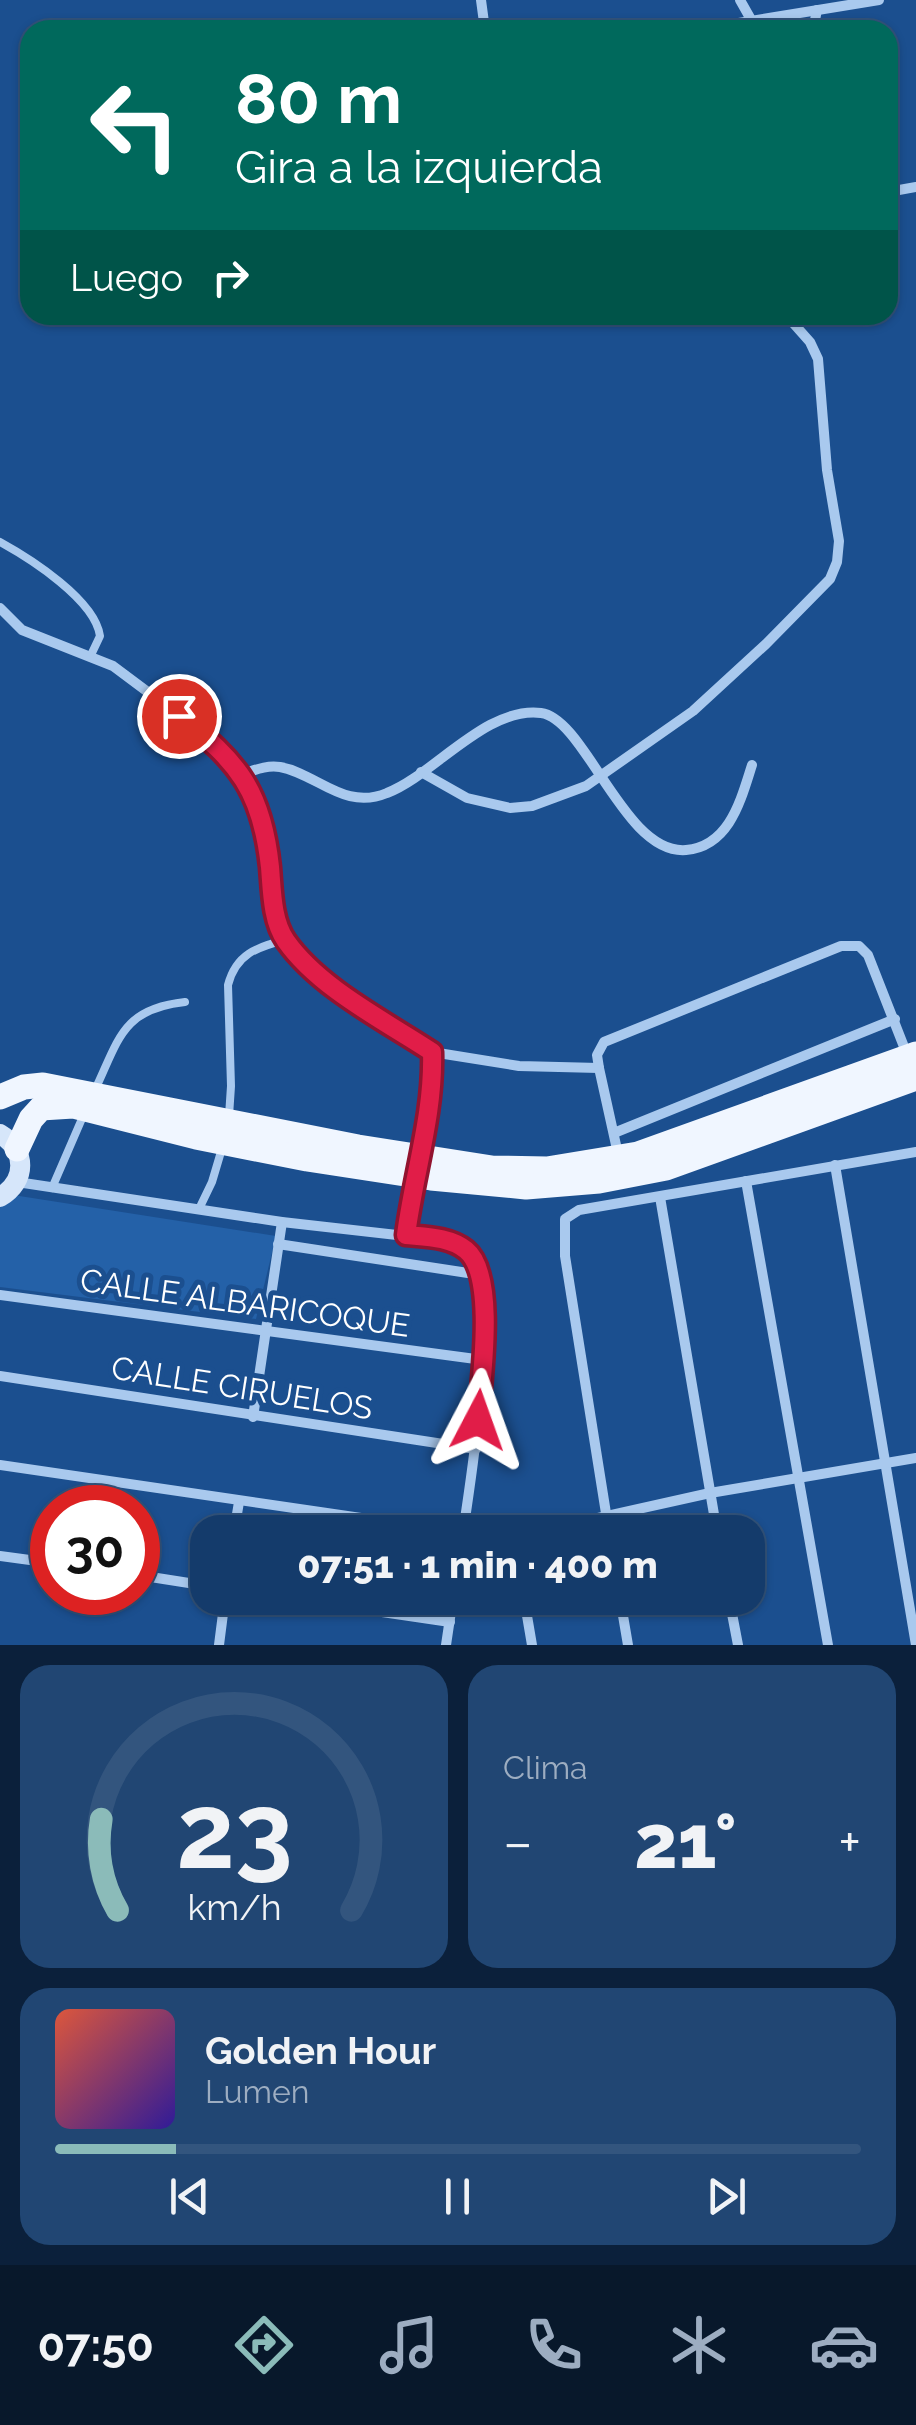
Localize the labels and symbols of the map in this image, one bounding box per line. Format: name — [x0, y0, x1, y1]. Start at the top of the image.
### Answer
pin — [137, 674, 222, 759]
street label: CALLE ALBARICOQUE — [78, 1261, 412, 1344]
street label: CALLE CIRUELOS — [109, 1349, 375, 1426]
position arrow — [426, 1368, 530, 1472]
speed limit sign: 30 — [30, 1485, 160, 1615]

